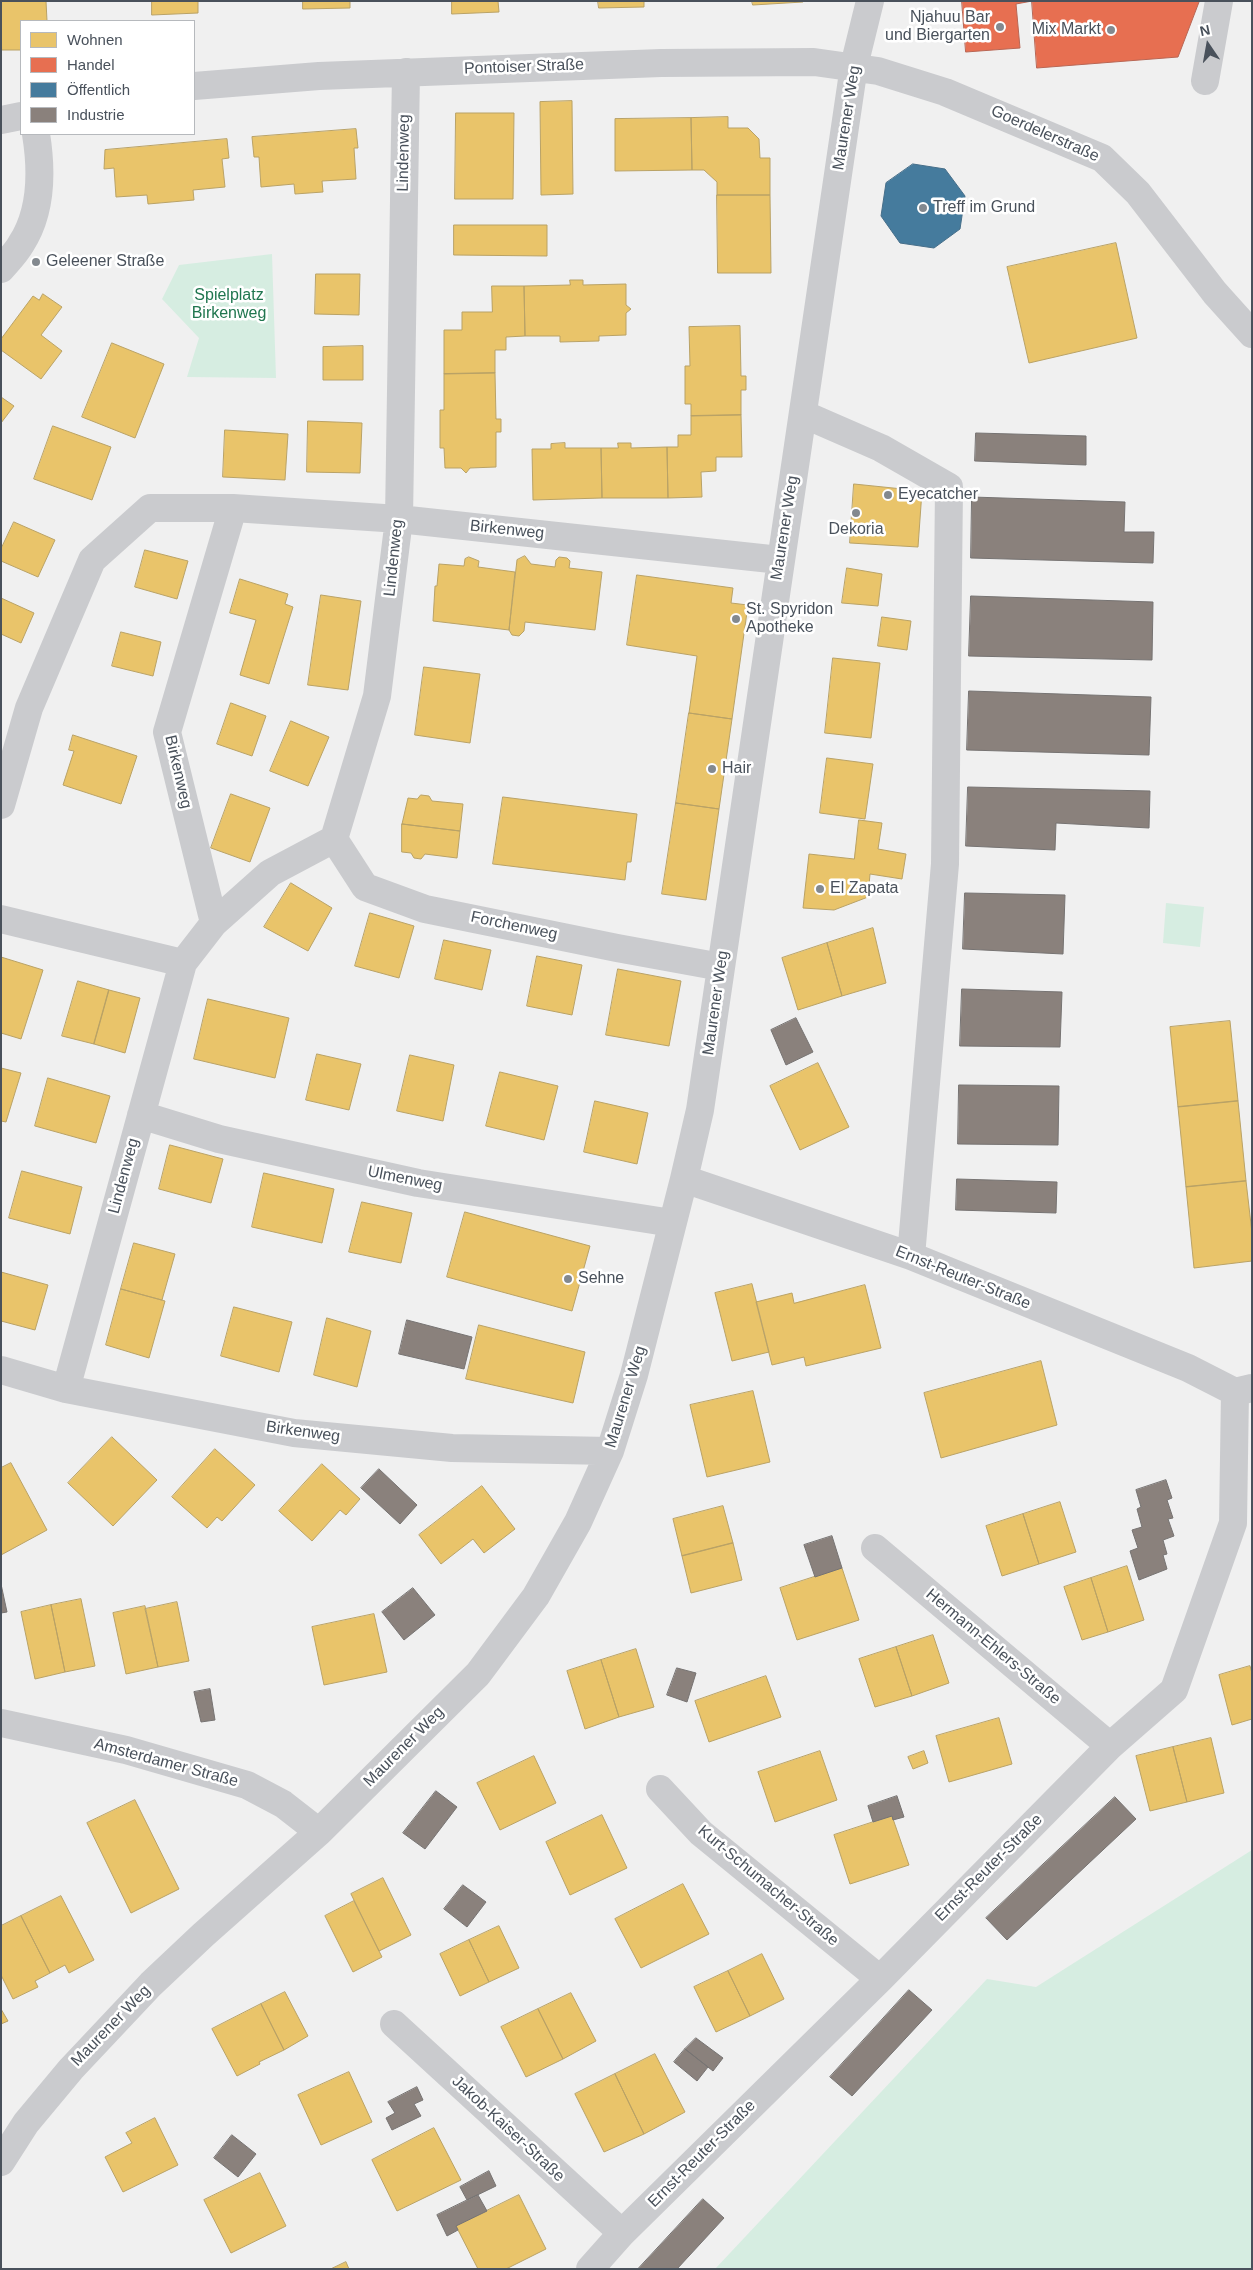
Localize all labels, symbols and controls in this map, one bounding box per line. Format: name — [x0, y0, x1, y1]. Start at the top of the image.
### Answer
place label: Njahuu Bar und Biergarten — [885, 8, 990, 46]
legend — [20, 20, 195, 135]
place label: Mix Markt — [1032, 20, 1101, 40]
north arrow — [1183, 20, 1233, 70]
marker: Njahuu Bar und Biergarten — [994, 21, 1006, 33]
text: N — [1198, 21, 1211, 39]
marker: Mix Markt — [1105, 24, 1117, 36]
text: Wohnen — [67, 31, 123, 48]
street label: Pontoiser Straße — [464, 55, 584, 79]
text: Handel — [67, 56, 115, 73]
street label: Maurener Weg — [829, 64, 865, 172]
text: Öffentlich — [67, 81, 130, 98]
street label: Goerdelerstraße — [988, 102, 1102, 166]
text: Industrie — [67, 106, 125, 123]
street label: Lindenweg — [394, 114, 414, 192]
place label: Treff im Grund — [933, 198, 1035, 218]
marker: Treff im Grund — [917, 202, 929, 214]
place label: Geleener Straße — [46, 252, 164, 272]
marker: Geleener Straße — [30, 256, 42, 268]
park label: Spielplatz Birkenweg — [192, 286, 266, 324]
street label: Maurener Weg — [767, 474, 803, 582]
place label: Eyecatcher — [898, 485, 978, 505]
marker: Eyecatcher — [882, 489, 894, 501]
marker: Dekoria — [850, 507, 862, 519]
street label: Birkenweg — [469, 517, 545, 543]
street label: Lindenweg — [380, 519, 408, 597]
place label: Dekoria — [828, 520, 884, 540]
place label: St. Spyridon Apotheke — [746, 600, 833, 638]
marker: St. Spyridon Apotheke — [730, 613, 742, 625]
street label: Birkenweg — [160, 733, 196, 811]
place label: Hair — [722, 759, 751, 779]
marker: Hair — [706, 763, 718, 775]
place label: El Zapata — [830, 879, 898, 899]
marker: El Zapata — [814, 883, 826, 895]
street label: Forchenweg — [469, 907, 559, 945]
street label: Maurener Weg — [699, 949, 733, 1057]
street label: Lindenweg — [105, 1136, 143, 1216]
street label: Ulmenweg — [366, 1162, 444, 1196]
street label: Ernst-Reuter-Straße — [893, 1242, 1033, 1314]
place label: Sehne — [578, 1269, 624, 1289]
marker: Sehne — [562, 1273, 574, 1285]
street label: Maurener Weg — [601, 1344, 651, 1450]
street label: Birkenweg — [265, 1417, 341, 1447]
street label: Hermann-Ehlers-Straße — [922, 1585, 1064, 1709]
street label: Maurener Weg — [360, 1703, 448, 1791]
street label: Amsterdamer Straße — [92, 1735, 240, 1791]
street label: Ernst-Reuter-Straße — [931, 1810, 1047, 1926]
street label: Kurt-Schumacher-Straße — [694, 1821, 842, 1951]
street label: Maurener Weg — [67, 1981, 155, 2071]
street label: Jakob-Kaiser-Straße — [448, 2072, 568, 2186]
street label: Ernst-Reuter-Straße — [644, 2096, 760, 2212]

